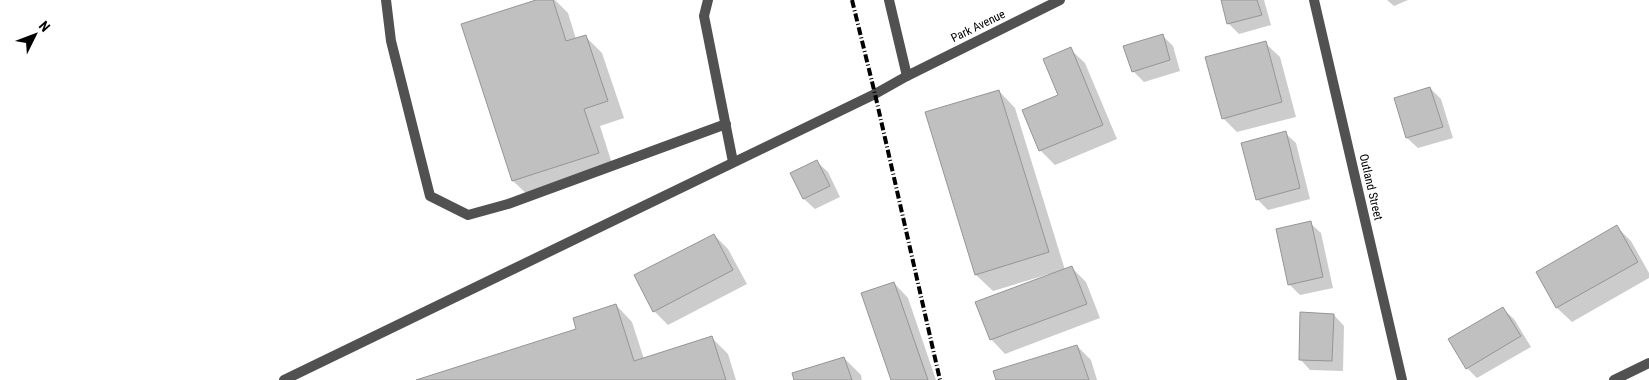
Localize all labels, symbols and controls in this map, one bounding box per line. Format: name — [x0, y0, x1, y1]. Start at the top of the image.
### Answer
street label: Park Avenue — [949, 7, 1008, 45]
north arrow — [10, 10, 60, 60]
text: N — [36, 18, 53, 35]
street label: Outland Street — [1357, 152, 1386, 222]

